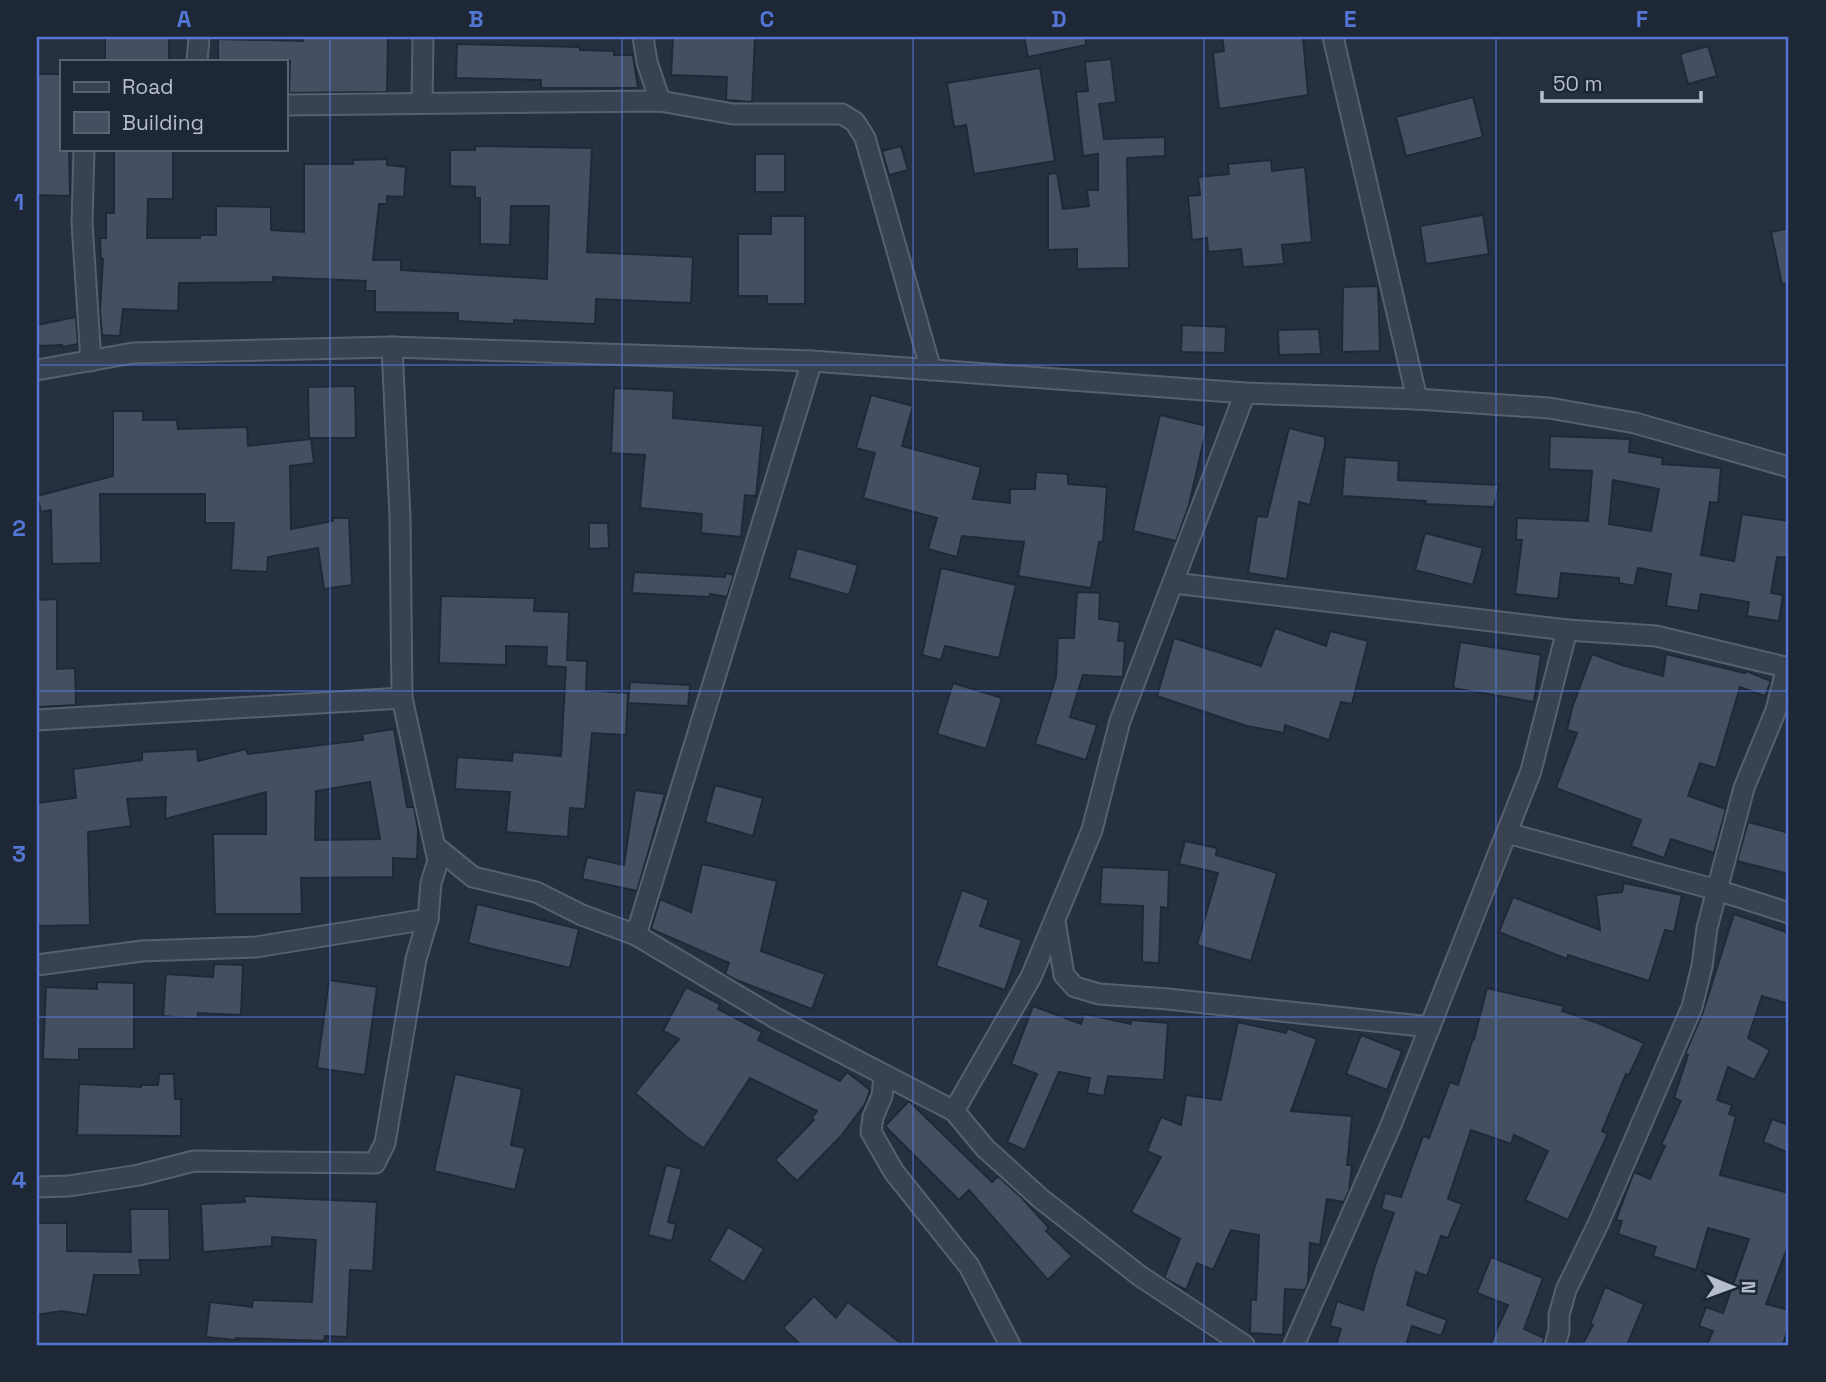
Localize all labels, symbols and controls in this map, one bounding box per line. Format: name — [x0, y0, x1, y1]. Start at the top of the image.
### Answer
text: A — [177, 4, 192, 34]
text: B — [468, 4, 484, 34]
text: C — [760, 4, 774, 34]
text: D — [1051, 4, 1067, 34]
text: E — [1344, 4, 1356, 34]
text: F — [1636, 4, 1648, 34]
legend — [60, 60, 287, 150]
scale bar — [1542, 60, 1702, 104]
text: 50 m — [1553, 70, 1603, 97]
text: Road — [122, 73, 174, 100]
text: Building — [122, 109, 204, 136]
text: 1 — [14, 187, 24, 217]
text: 2 — [12, 513, 26, 543]
text: 3 — [12, 839, 26, 869]
text: 4 — [12, 1165, 27, 1195]
north arrow — [1696, 1252, 1766, 1322]
text: N — [1736, 1281, 1761, 1294]

